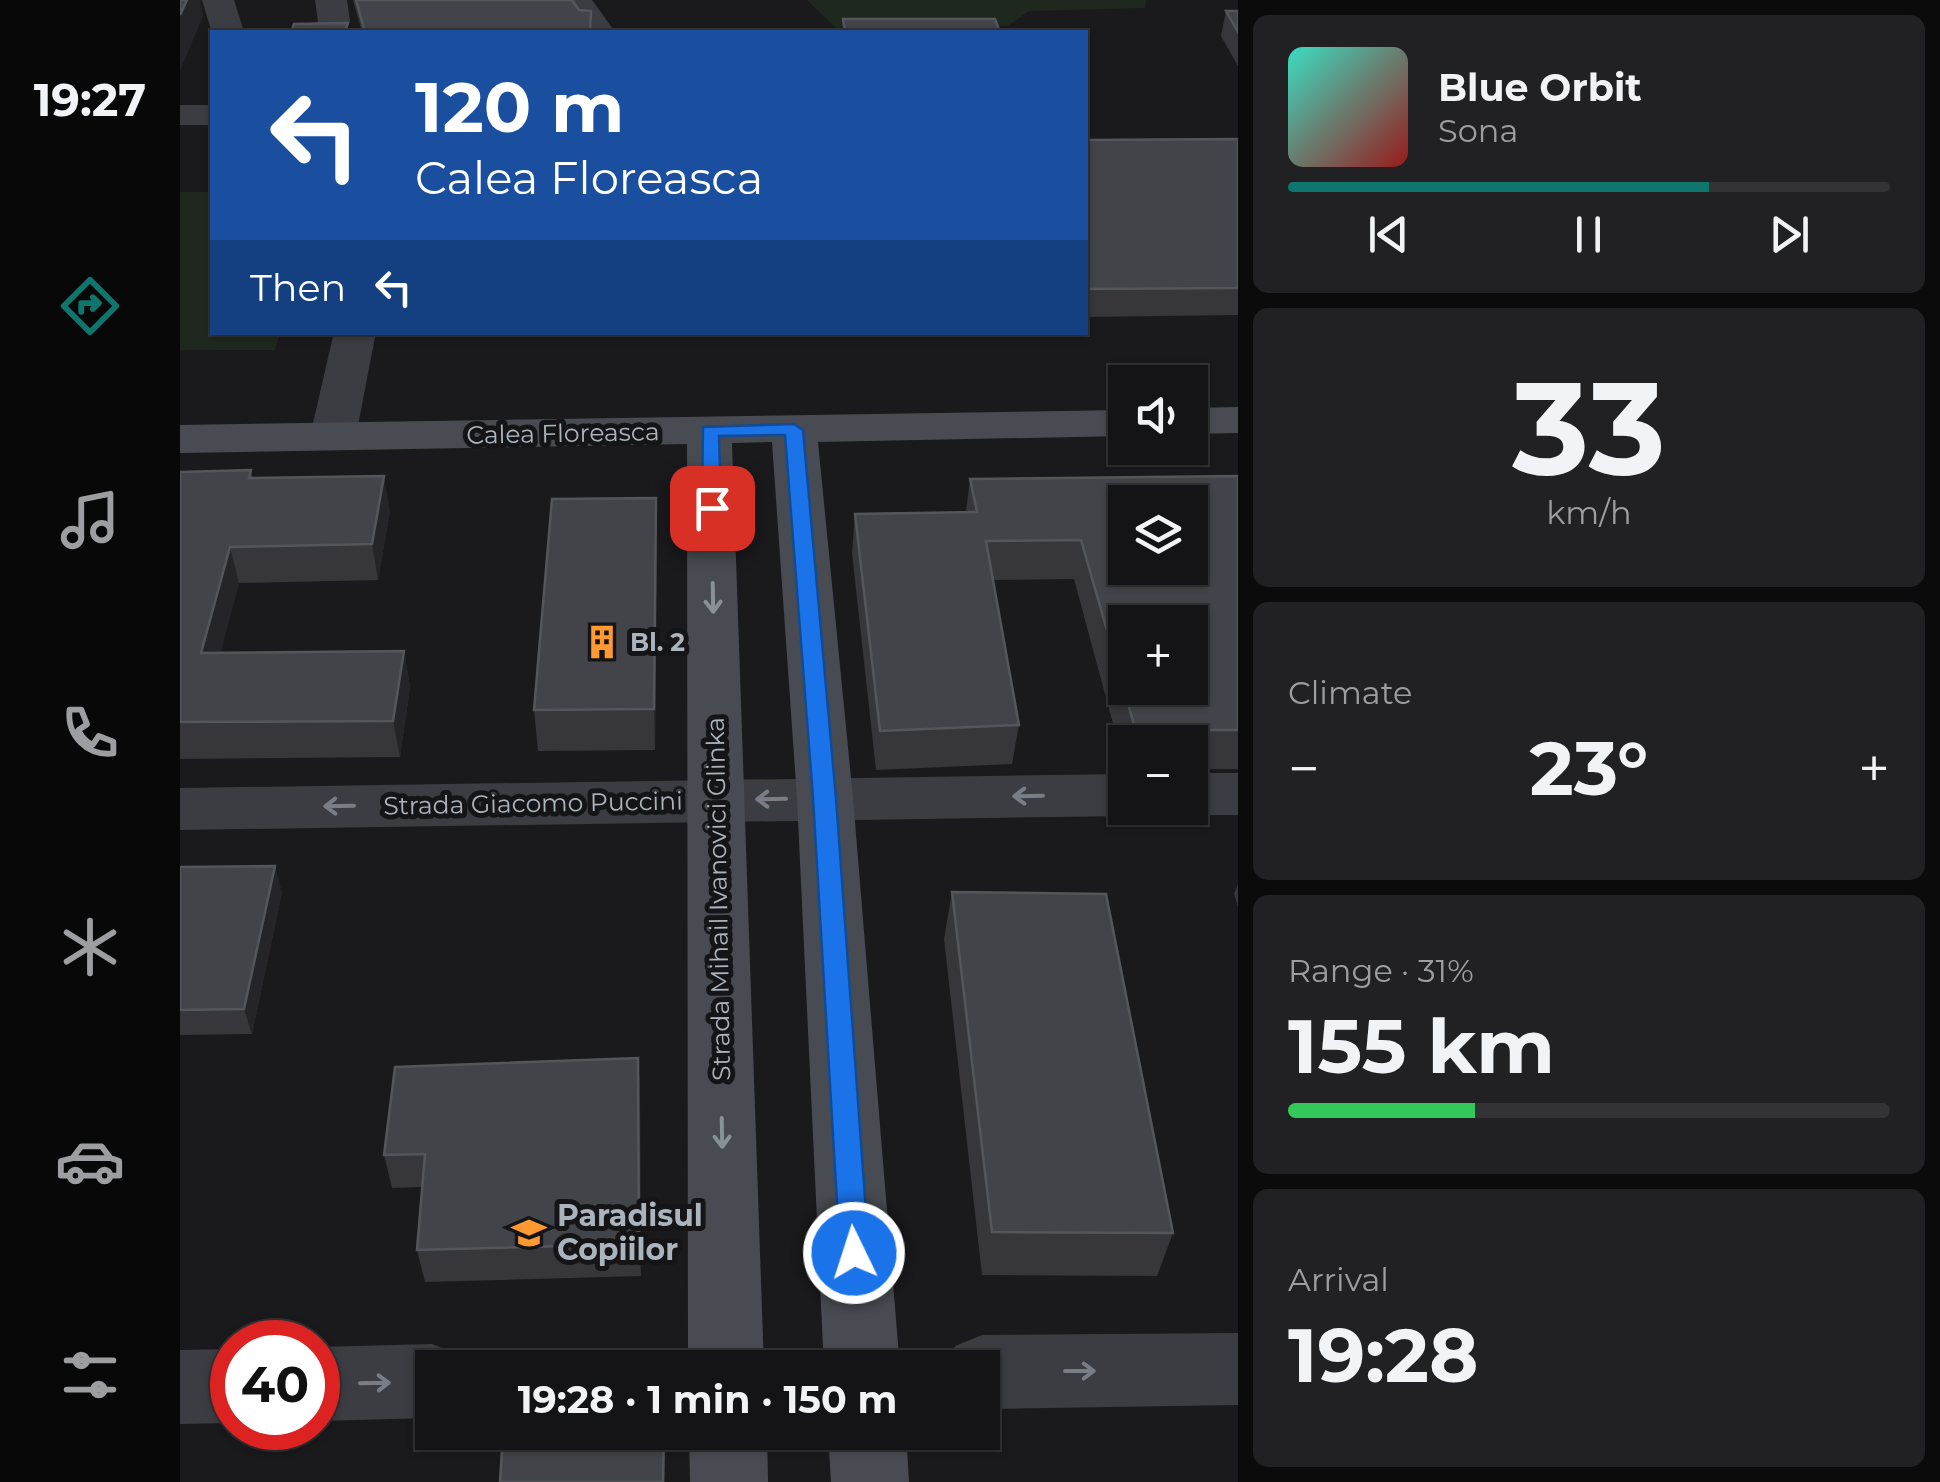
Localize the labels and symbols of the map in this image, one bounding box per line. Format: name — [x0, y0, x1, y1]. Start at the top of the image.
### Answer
street label: Calea Floreasca — [466, 416, 660, 450]
pin — [670, 466, 755, 551]
one-way arrow — [704, 582, 722, 614]
building icon: Bl. 2 — [583, 623, 621, 661]
place label: Bl. 2 — [630, 627, 685, 657]
street label: Strada Mihail Ivanovici Glinka — [700, 717, 736, 1081]
street label: Strada Giacomo Puccini — [383, 785, 683, 821]
one-way arrow — [1012, 786, 1044, 806]
one-way arrow — [755, 789, 787, 808]
one-way arrow — [324, 796, 356, 816]
one-way arrow — [713, 1117, 732, 1149]
place label: Paradisul Copiilor — [557, 1197, 703, 1268]
position arrow — [802, 1201, 906, 1305]
school or university icon: Paradisul Copiilor — [510, 1214, 548, 1252]
speed limit sign: 40 — [210, 1320, 340, 1450]
one-way arrow — [1062, 1362, 1095, 1380]
one-way arrow — [358, 1373, 391, 1392]

